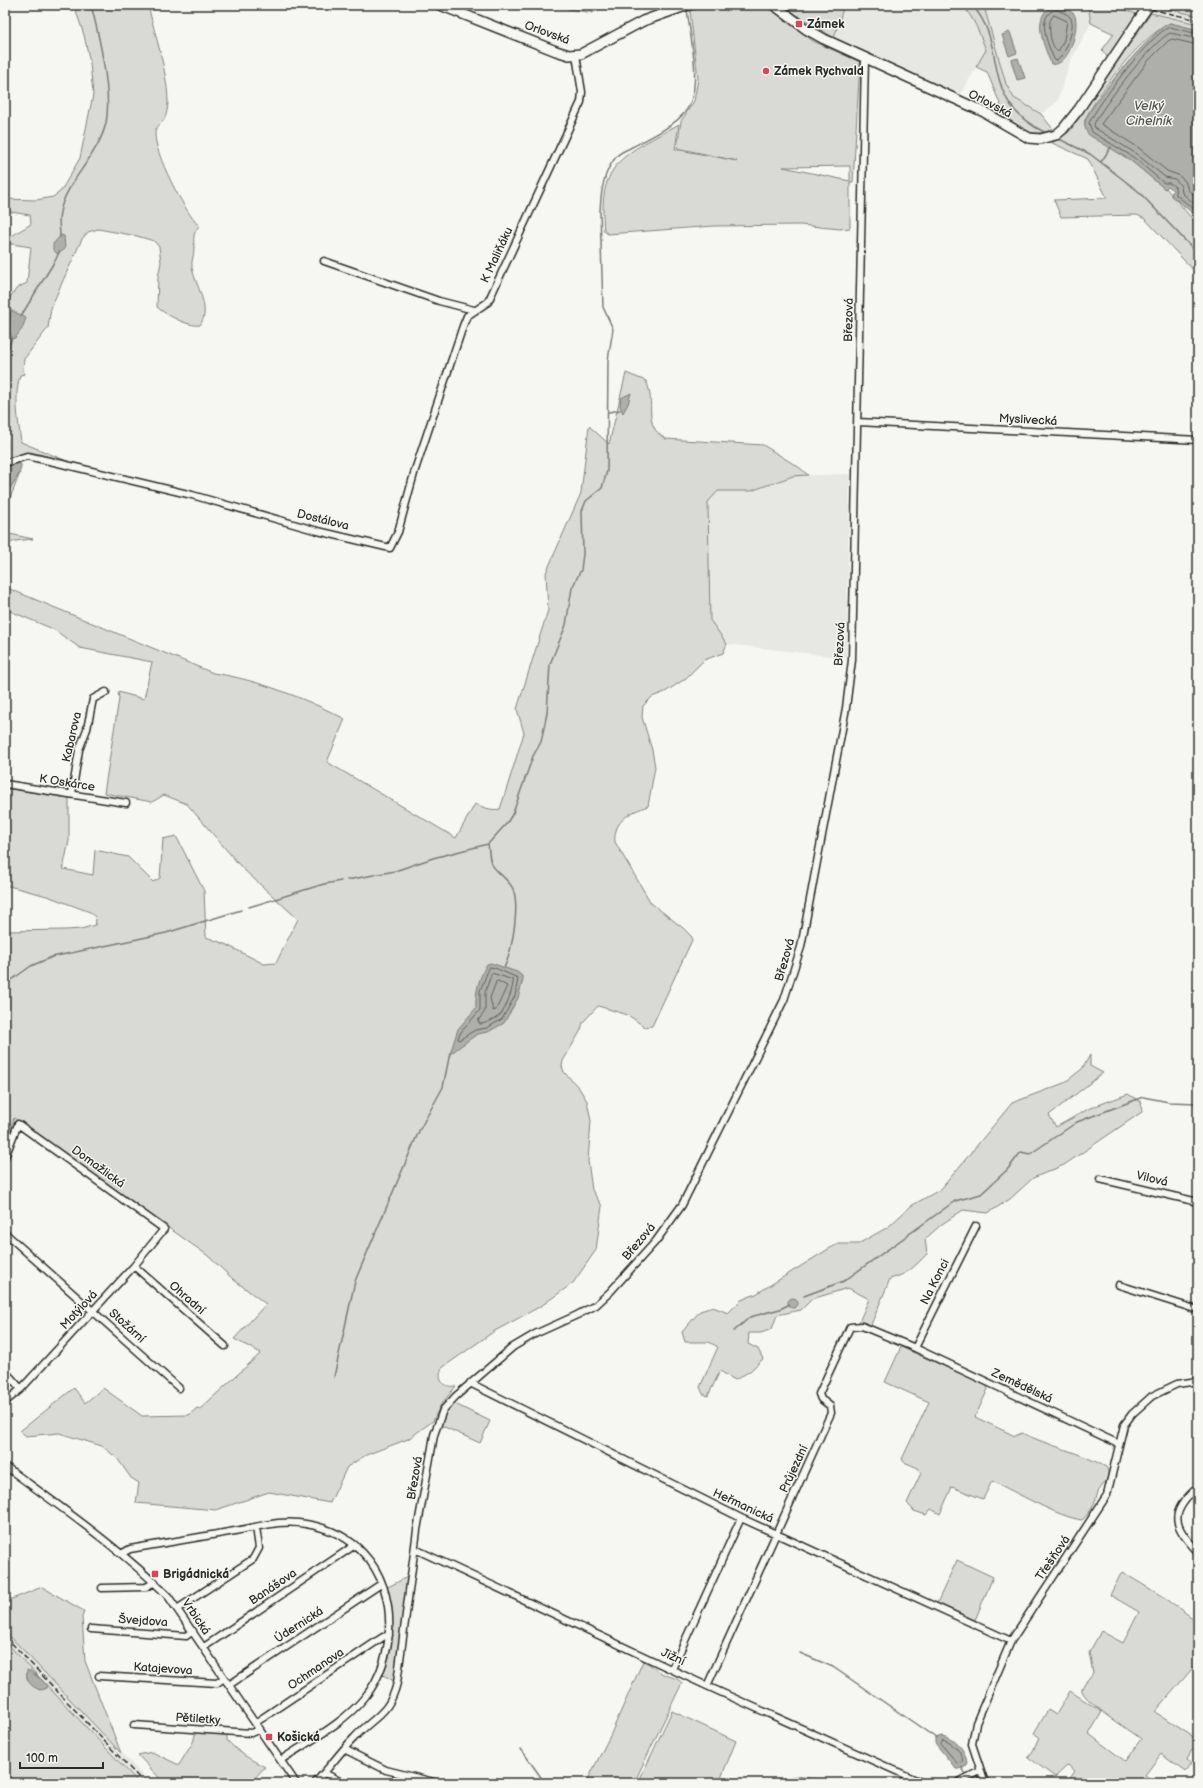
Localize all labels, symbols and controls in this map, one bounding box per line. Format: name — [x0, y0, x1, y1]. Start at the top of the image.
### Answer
place label: Zámek — [807, 17, 845, 32]
street label: Orlovská — [522, 18, 572, 48]
marker: Zámek — [794, 19, 804, 29]
place label: Zámek Rychvald — [774, 64, 864, 79]
marker: Zámek Rychvald — [761, 66, 771, 76]
street label: Orlovská — [966, 87, 1015, 121]
water label: Velký Cihelník — [1126, 98, 1173, 129]
street label: K Maliňáku — [478, 225, 516, 285]
street label: Březová — [841, 298, 857, 342]
street label: Myslivecká — [999, 411, 1058, 429]
street label: Dostálova — [295, 506, 351, 534]
street label: Březová — [831, 621, 849, 666]
street label: Kabarova — [59, 710, 85, 764]
street label: K Oskárce — [38, 771, 96, 795]
street label: Březová — [772, 937, 798, 983]
street label: Domažlická — [68, 1143, 128, 1192]
street label: Vilová — [1135, 1168, 1169, 1190]
street label: Březová — [619, 1220, 659, 1264]
street label: Na Konci — [917, 1256, 953, 1307]
street label: Ohradní — [166, 1278, 208, 1318]
street label: Motýlová — [57, 1287, 101, 1333]
street label: Stožární — [106, 1306, 148, 1346]
street label: Zemědělská — [988, 1365, 1055, 1407]
street label: Průjezdní — [777, 1443, 812, 1495]
street label: Březová — [404, 1455, 426, 1501]
street label: Heřmanická — [710, 1485, 776, 1527]
street label: Třešňová — [1032, 1532, 1074, 1583]
street label: Banášova — [246, 1565, 300, 1608]
place label: Brigádnická — [163, 1567, 229, 1582]
marker: Brigádnická — [150, 1569, 160, 1579]
street label: Vrbická — [179, 1596, 214, 1638]
street label: Údernická — [271, 1602, 326, 1646]
street label: Švejdova — [118, 1611, 169, 1630]
street label: Ochmanova — [285, 1645, 347, 1693]
street label: Jižní — [659, 1645, 688, 1669]
street label: Katajevova — [133, 1659, 193, 1679]
street label: Pětiletky — [175, 1710, 222, 1728]
place label: Košická — [277, 1730, 320, 1745]
marker: Košická — [264, 1732, 274, 1742]
scale bar — [20, 1744, 103, 1770]
text: 100 m — [26, 1751, 58, 1766]

